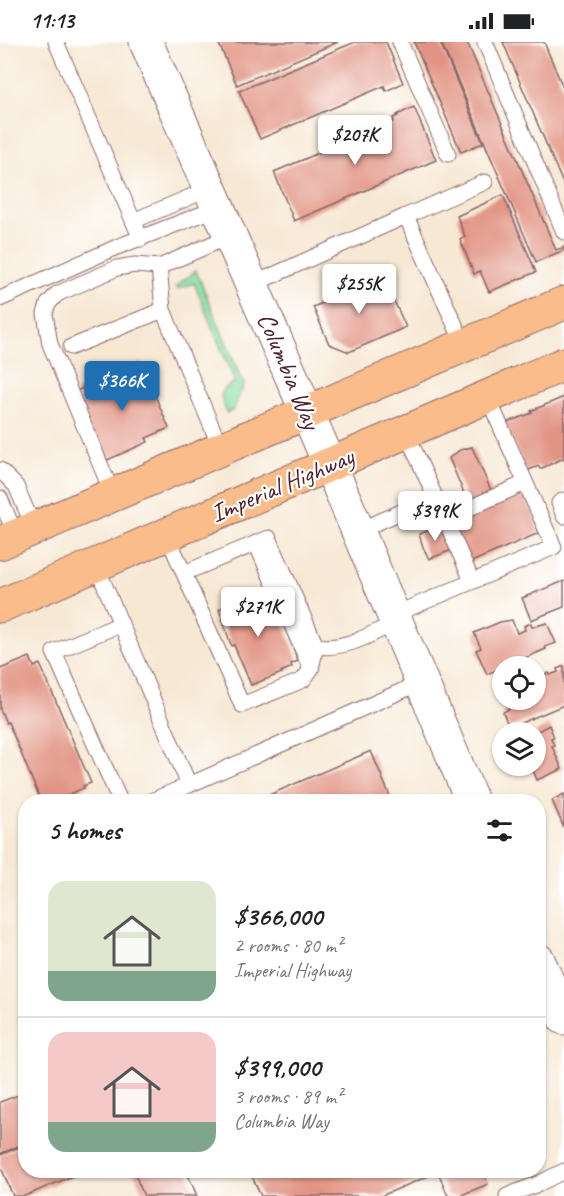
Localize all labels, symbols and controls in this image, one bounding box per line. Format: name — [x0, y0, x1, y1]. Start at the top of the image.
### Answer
text: 11:13 — [30, 7, 74, 35]
pin: $207K — [313, 115, 397, 166]
text: $207K — [332, 122, 378, 147]
pin: $255K — [317, 264, 401, 315]
text: $255K — [336, 271, 382, 296]
street label: Columbia Way — [250, 308, 329, 436]
pin: $366K — [80, 361, 164, 412]
text: $366K — [99, 368, 146, 393]
street label: Imperial Highway — [205, 439, 361, 530]
pin: $399K — [393, 491, 477, 542]
text: $399K — [412, 498, 458, 523]
pin: $271K — [216, 587, 300, 638]
text: $271K — [235, 594, 281, 619]
map controls — [492, 656, 546, 776]
button: locate — [492, 656, 546, 710]
button: layers — [492, 722, 546, 776]
text: 5 homes — [48, 814, 121, 847]
icon: filters — [483, 814, 516, 847]
text: $366,000 — [234, 900, 322, 933]
icon: home — [96, 905, 168, 977]
text: 2 rooms · 80 m² — [234, 933, 342, 958]
text: Imperial Highway — [234, 958, 351, 983]
text: $399,000 — [234, 1051, 320, 1084]
icon: home — [96, 1056, 168, 1128]
text: 3 rooms · 89 m² — [234, 1084, 342, 1109]
text: Columbia Way — [234, 1109, 329, 1134]

